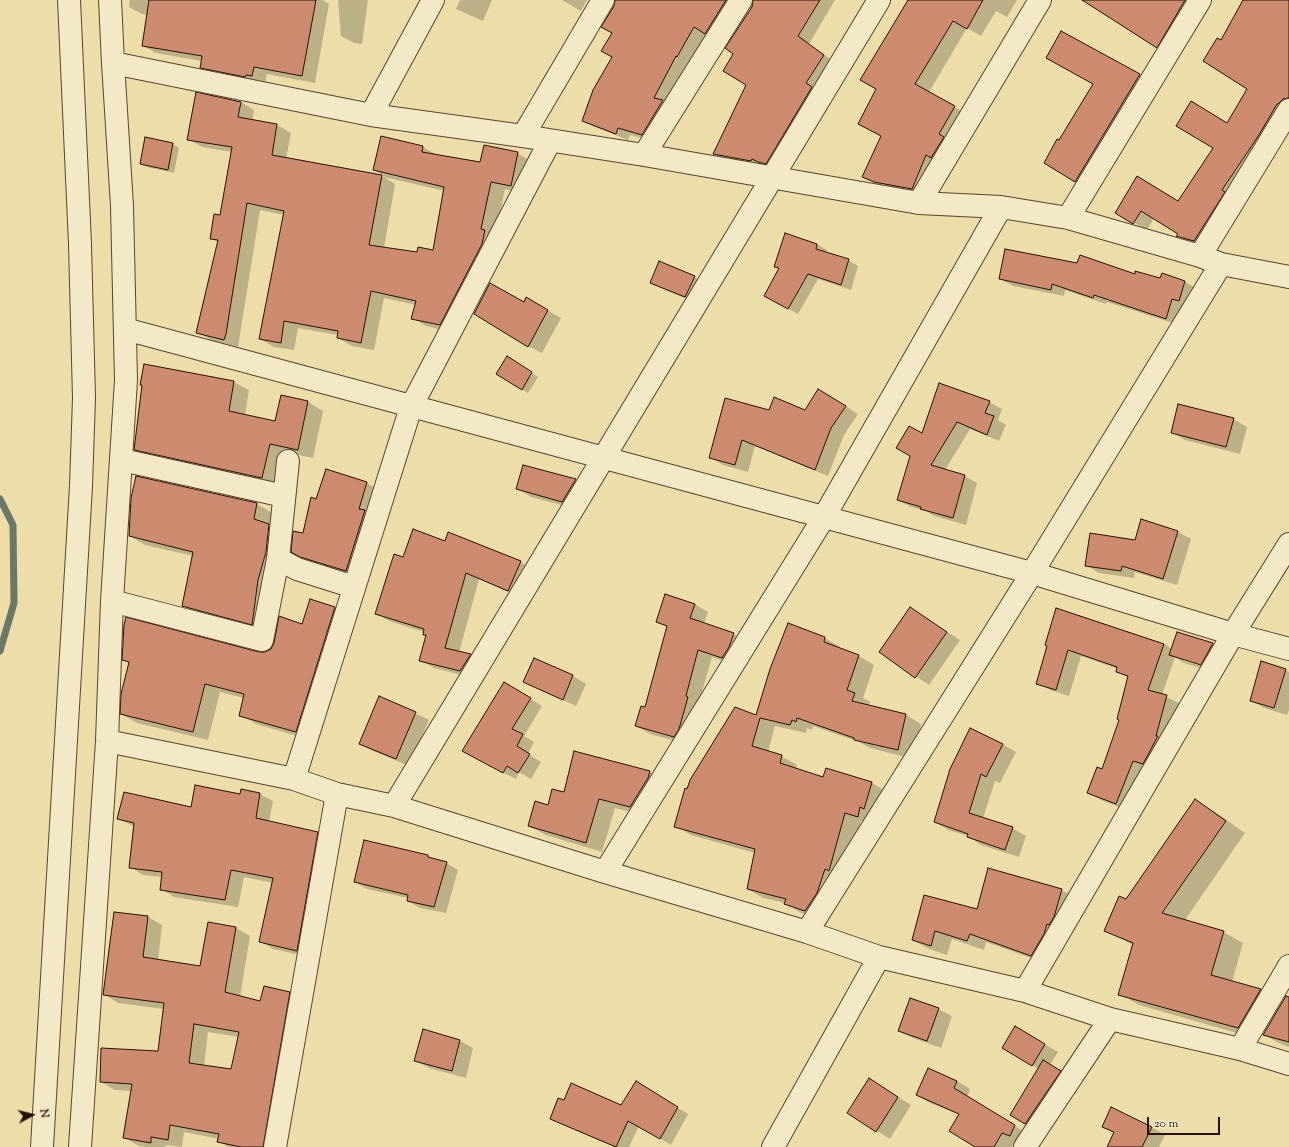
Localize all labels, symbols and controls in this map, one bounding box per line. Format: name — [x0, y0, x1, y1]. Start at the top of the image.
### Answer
north arrow — [12, 1095, 52, 1135]
text: N — [35, 1108, 52, 1119]
scale bar — [1149, 1109, 1222, 1135]
text: 20 m — [1154, 1115, 1178, 1133]

